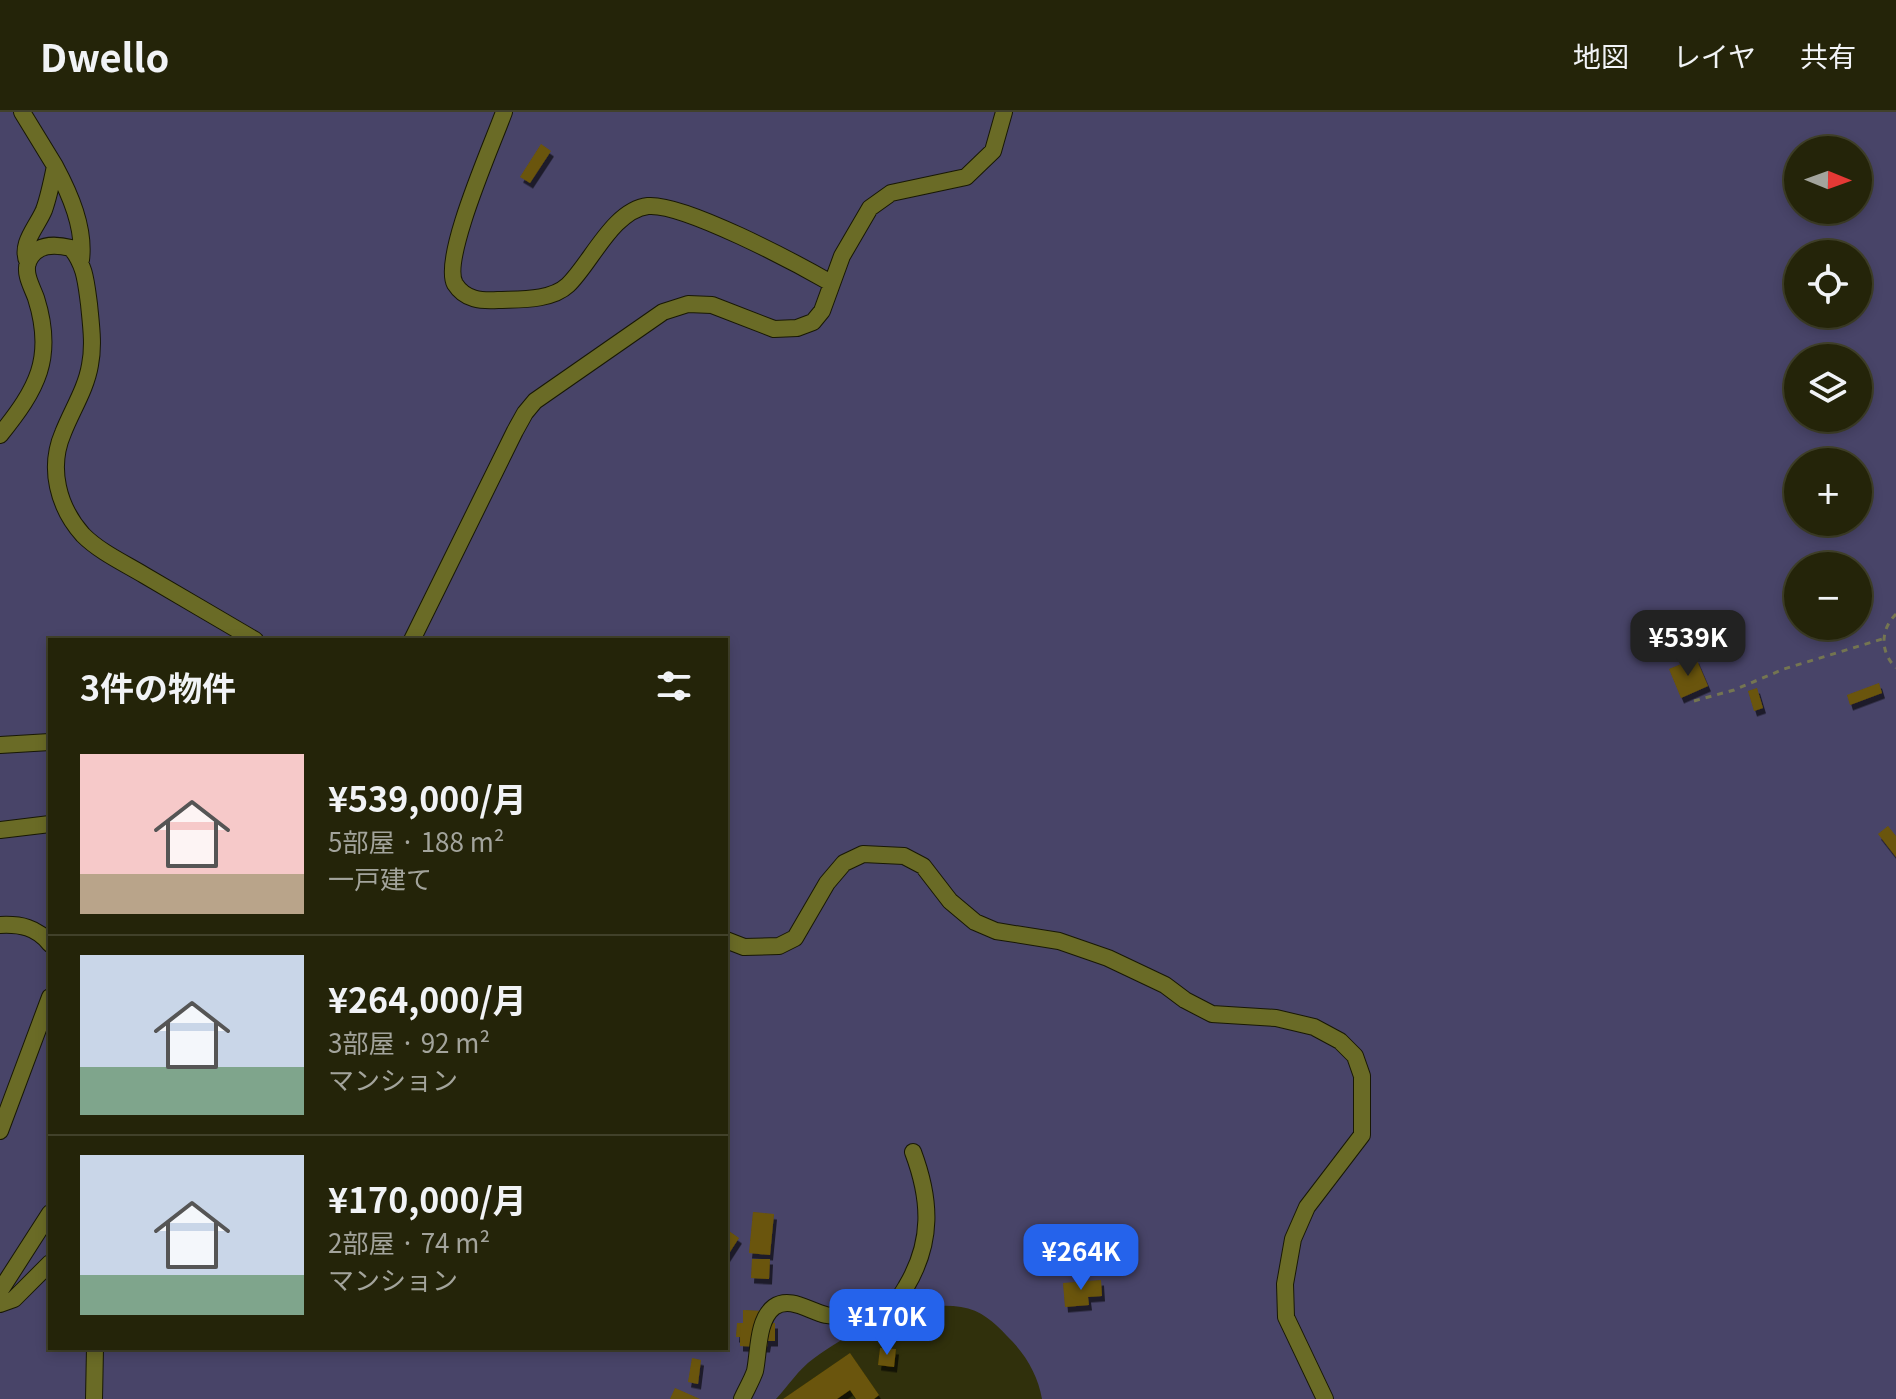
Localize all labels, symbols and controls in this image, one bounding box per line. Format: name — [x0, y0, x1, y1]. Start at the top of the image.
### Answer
text: Dwello — [40, 28, 169, 83]
text: 地図 — [1573, 35, 1629, 75]
text: レイヤ — [1673, 35, 1756, 75]
text: 共有 — [1800, 35, 1856, 75]
north arrow — [1784, 136, 1872, 224]
map controls — [1784, 136, 1872, 640]
button: locate — [1784, 240, 1872, 328]
button: layers — [1784, 344, 1872, 432]
button: + — [1784, 448, 1872, 536]
button: − — [1784, 552, 1872, 640]
pin: ¥539K — [1632, 610, 1744, 678]
text: ¥539K — [1648, 617, 1728, 654]
text: 3件の物件 — [80, 662, 236, 711]
icon: filters — [652, 664, 696, 708]
text: ¥539,000/月 — [328, 773, 527, 822]
icon: home — [144, 786, 240, 882]
text: 5部屋 · 188 m² — [328, 822, 505, 859]
text: 一戸建て — [328, 859, 432, 896]
text: ¥264,000/月 — [328, 974, 527, 1023]
icon: home — [144, 987, 240, 1083]
text: 3部屋 · 92 m² — [328, 1023, 490, 1060]
text: マンション — [328, 1060, 458, 1097]
text: ¥170,000/月 — [328, 1174, 527, 1223]
icon: home — [144, 1187, 240, 1283]
text: 2部屋 · 74 m² — [328, 1223, 490, 1260]
pin: ¥264K — [1025, 1224, 1137, 1292]
text: ¥264K — [1041, 1231, 1121, 1268]
text: マンション — [328, 1260, 458, 1297]
pin: ¥170K — [831, 1289, 943, 1357]
text: ¥170K — [847, 1296, 927, 1333]

